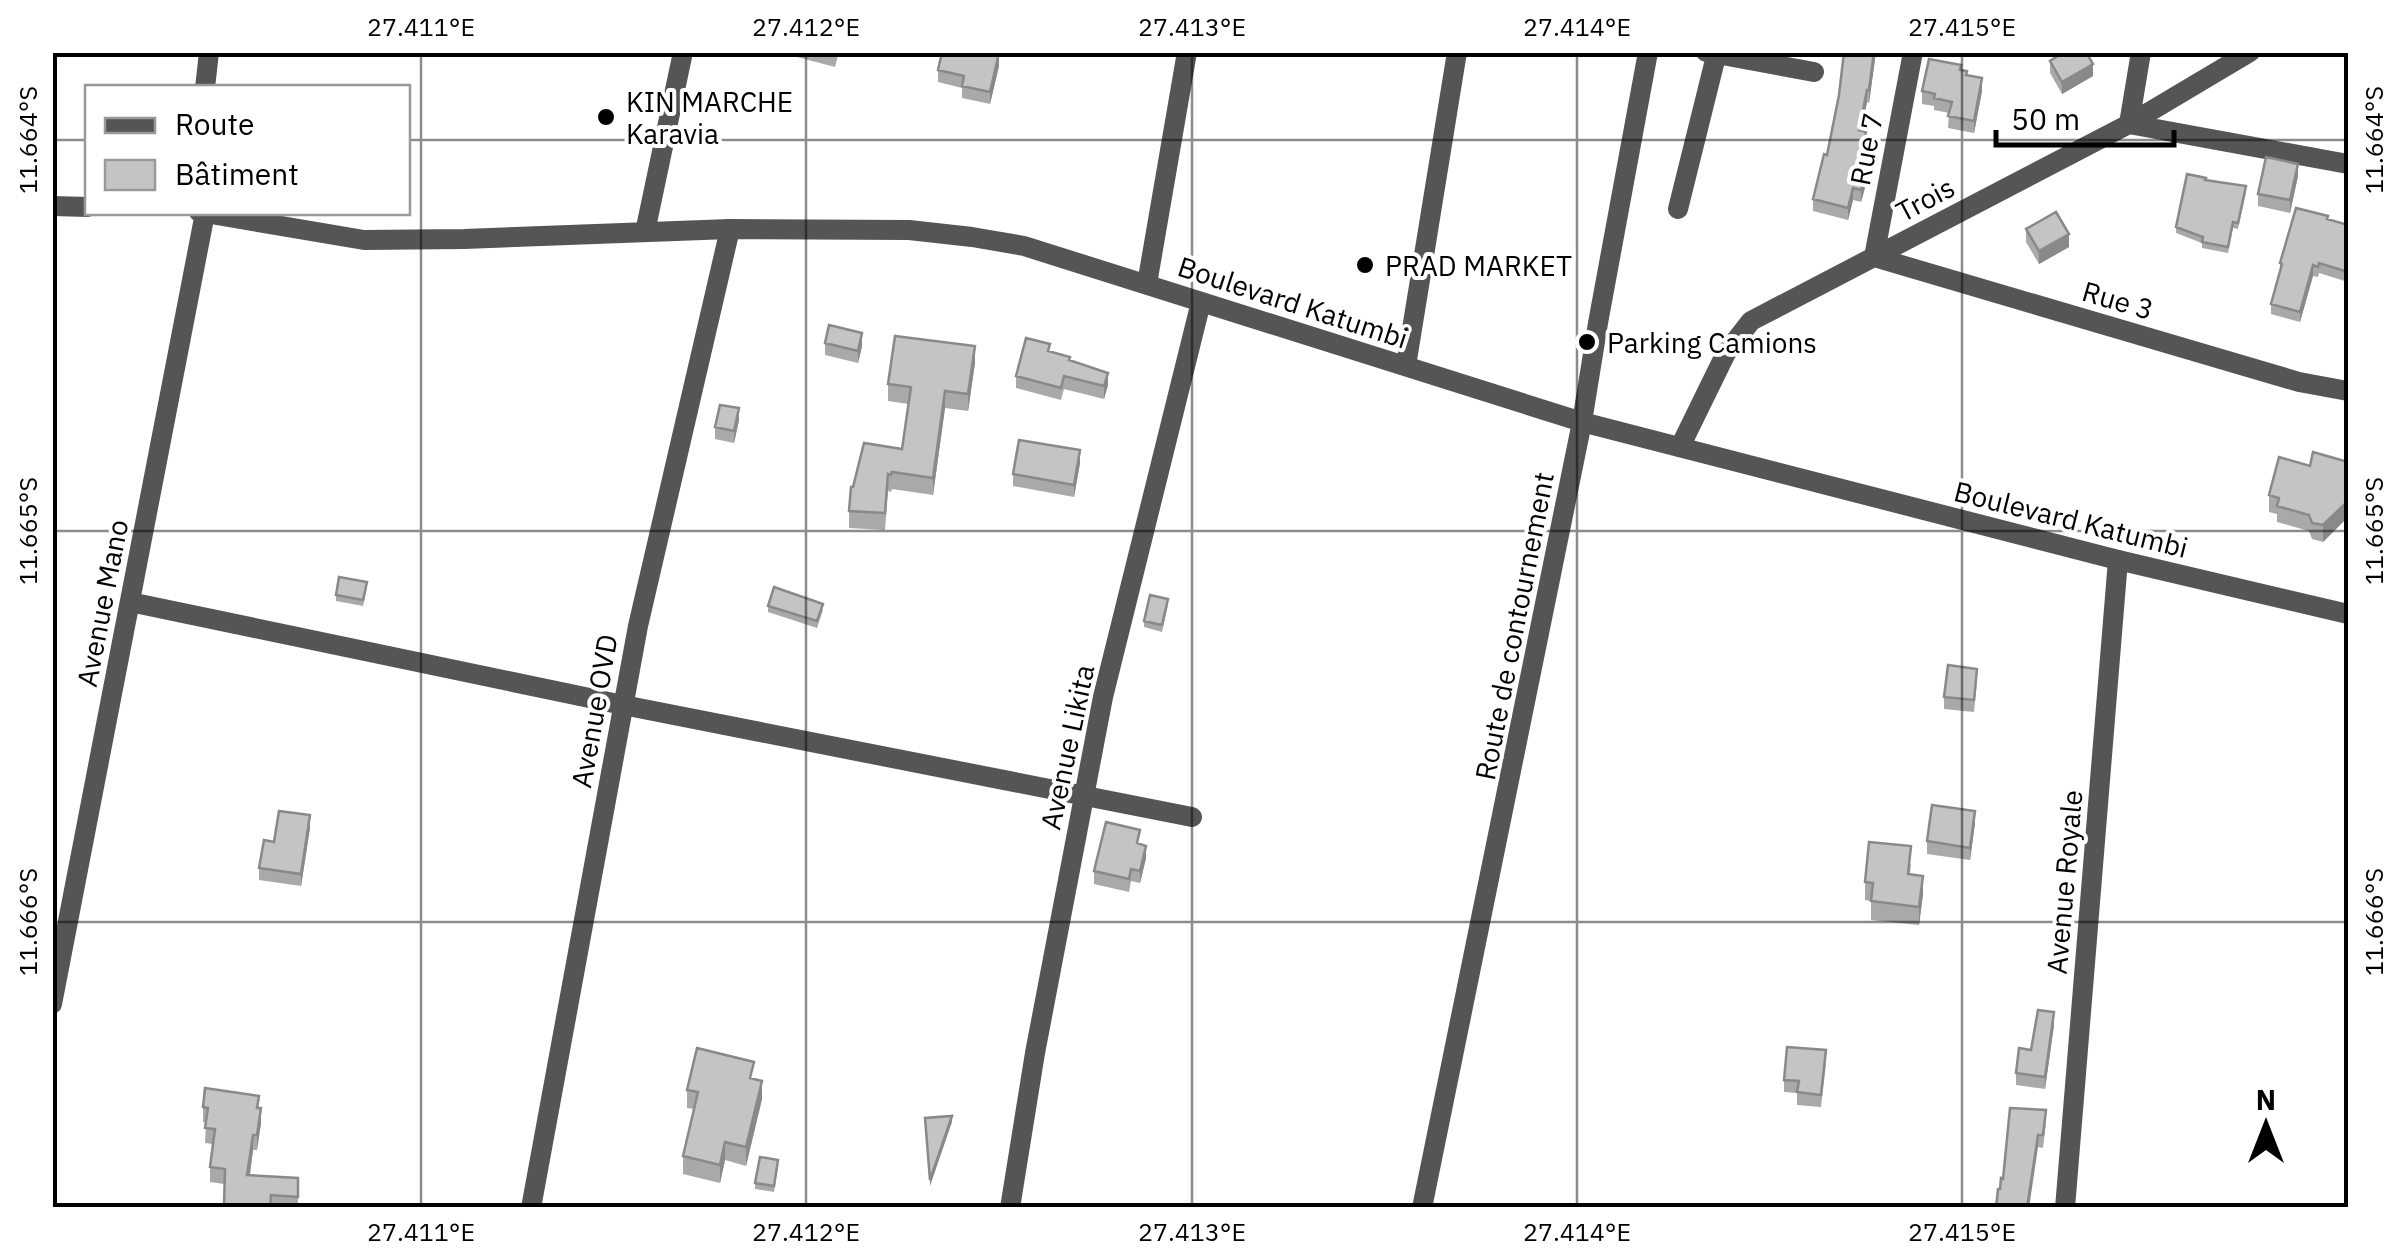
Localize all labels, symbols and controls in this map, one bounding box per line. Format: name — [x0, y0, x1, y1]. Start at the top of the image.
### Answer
text: 27.411°E — [367, 10, 475, 43]
text: 27.412°E — [752, 10, 860, 43]
text: 27.413°E — [1138, 10, 1246, 43]
text: 27.414°E — [1523, 10, 1631, 43]
text: 27.415°E — [1908, 10, 2016, 43]
place label: KIN MARCHE Karavia — [626, 83, 793, 152]
legend — [85, 85, 410, 215]
scale bar — [1996, 85, 2174, 147]
text: 11.664°S — [11, 86, 44, 194]
text: 11.664°S — [2357, 86, 2390, 194]
text: 50 m — [2011, 99, 2080, 138]
text: Route — [175, 104, 254, 143]
marker: KIN MARCHE Karavia — [595, 106, 617, 128]
street label: Rue 7 — [1841, 110, 1891, 188]
text: Bâtiment — [175, 154, 299, 193]
street label: Trois — [1889, 168, 1961, 230]
street label: Boulevard Katumbi — [1173, 247, 1413, 357]
place label: PRAD MARKET — [1385, 247, 1572, 284]
marker: PRAD MARKET — [1354, 254, 1376, 276]
street label: Rue 3 — [2078, 272, 2158, 328]
place label: Parking Camions — [1607, 324, 1817, 361]
marker: Parking Camions — [1576, 331, 1598, 353]
street label: Route de contournement — [1466, 469, 1562, 783]
street label: Boulevard Katumbi — [1950, 472, 2192, 566]
text: 11.665°S — [11, 477, 44, 585]
text: 11.665°S — [2357, 477, 2390, 585]
street label: Avenue Mano — [68, 516, 136, 690]
street label: Avenue OVD — [562, 631, 626, 791]
street label: Avenue Likita — [1031, 661, 1103, 833]
street label: Avenue Royale — [2038, 788, 2090, 976]
text: 11.666°S — [11, 868, 44, 976]
text: 11.666°S — [2357, 868, 2390, 976]
north arrow — [2216, 1075, 2316, 1175]
text: N — [2256, 1081, 2276, 1118]
text: 27.411°E — [367, 1215, 475, 1248]
text: 27.412°E — [752, 1215, 860, 1248]
text: 27.413°E — [1138, 1215, 1246, 1248]
text: 27.414°E — [1523, 1215, 1631, 1248]
text: 27.415°E — [1908, 1215, 2016, 1248]

